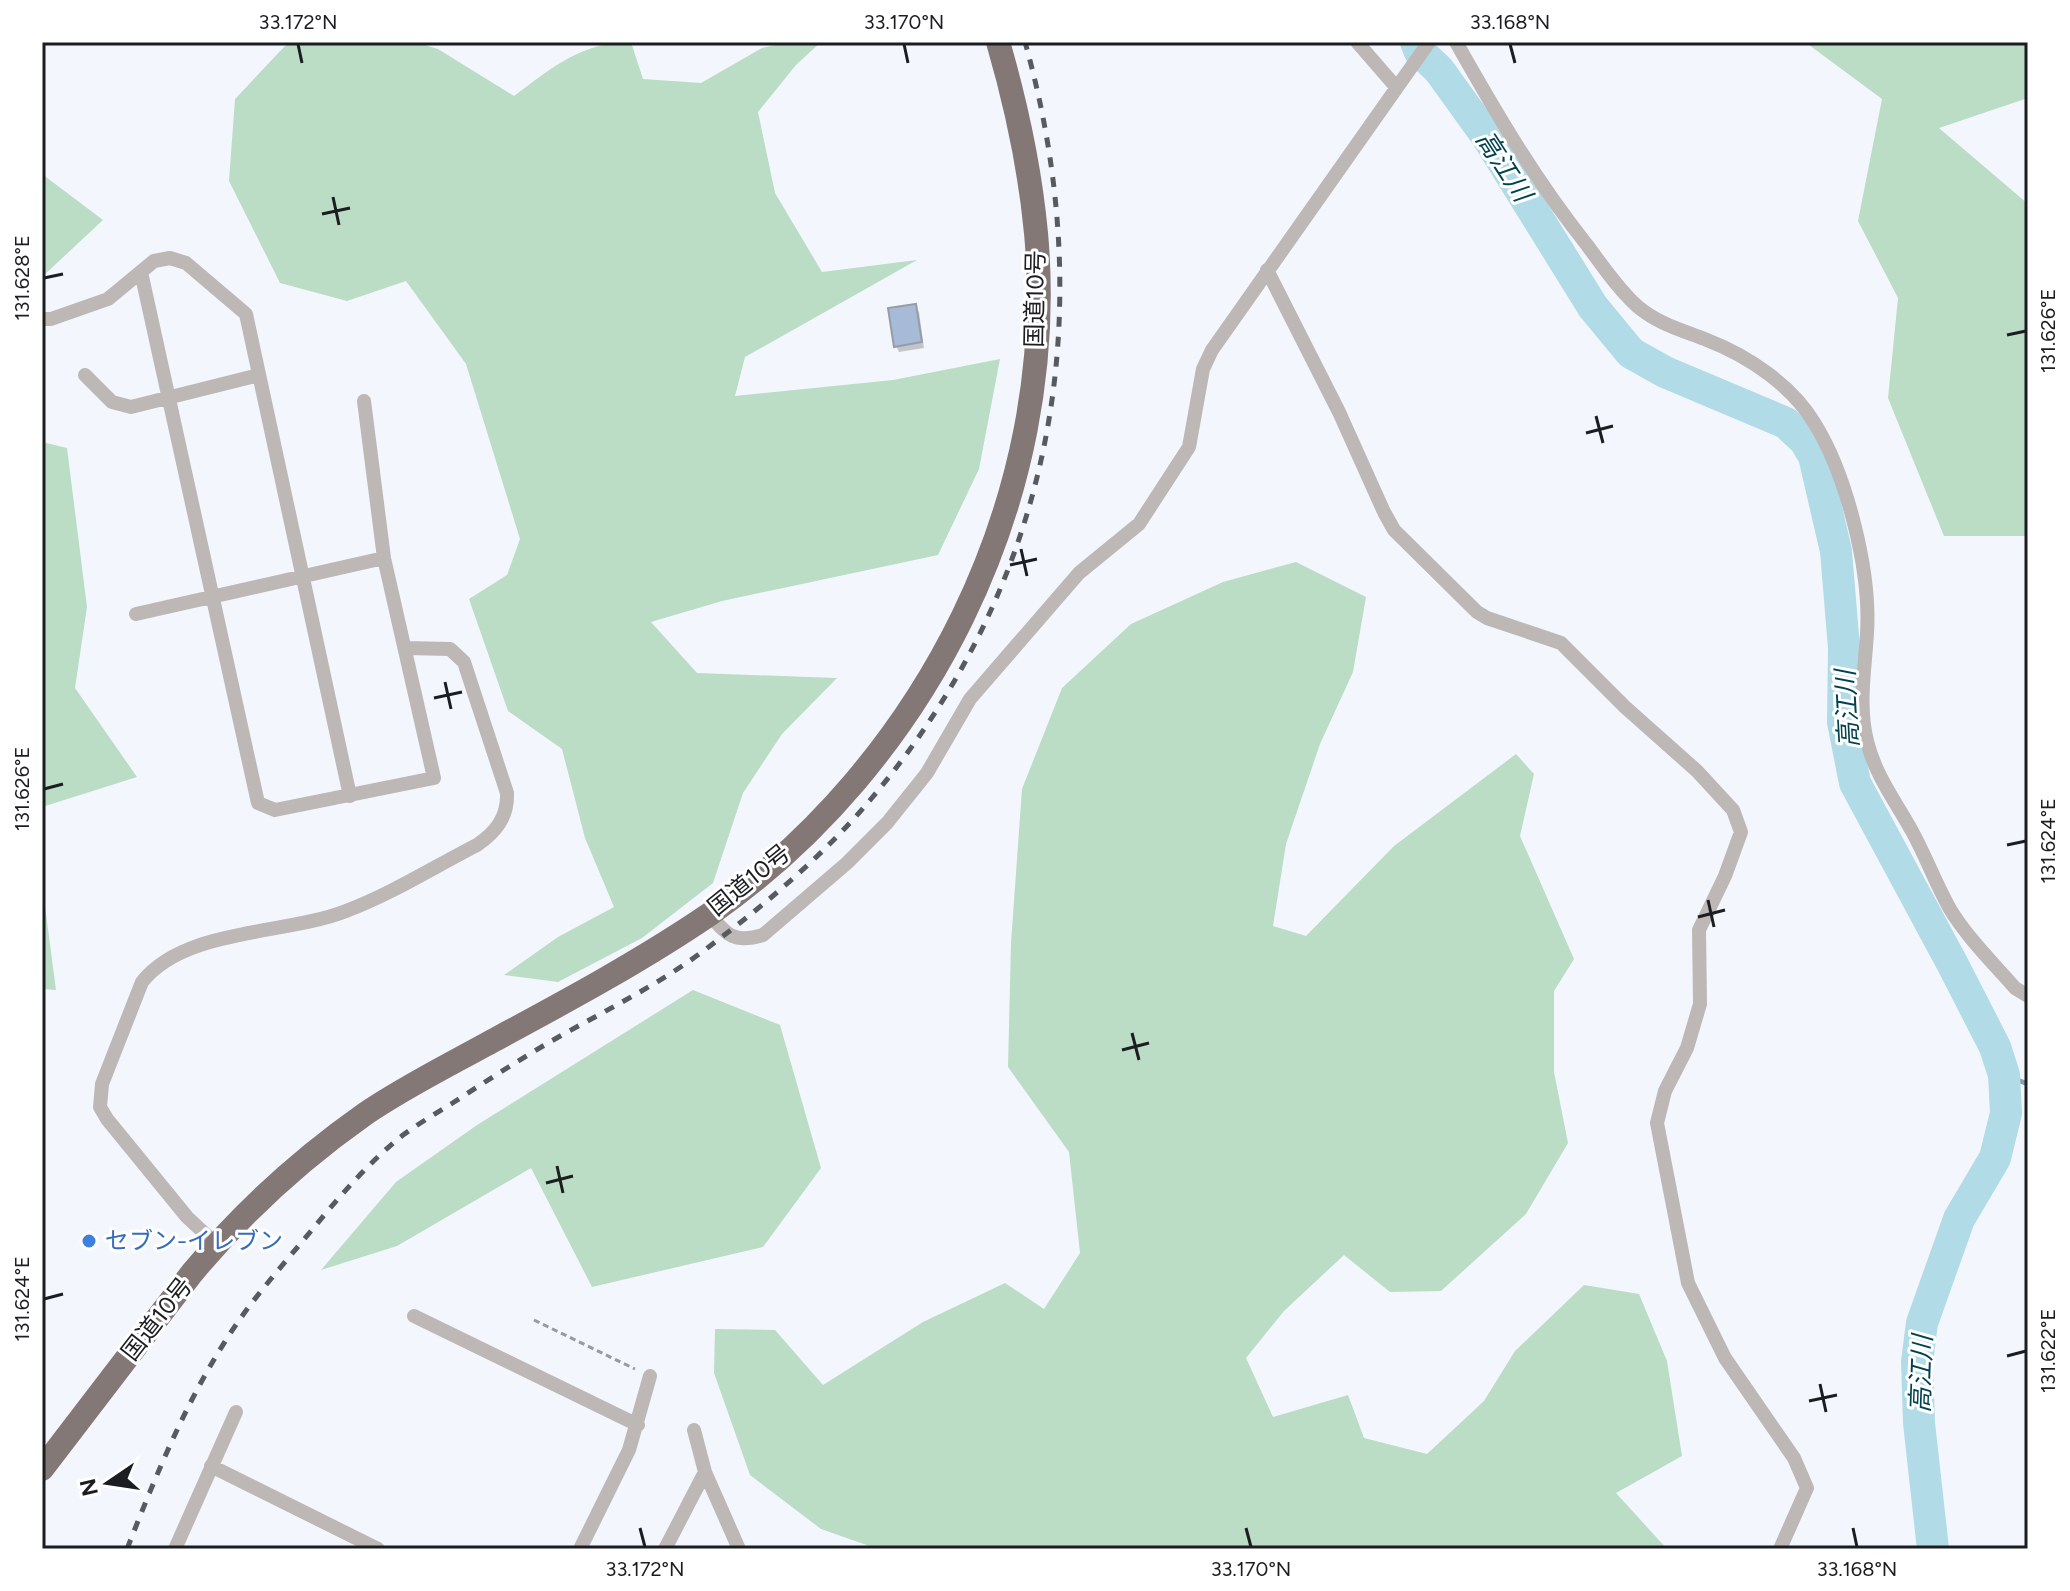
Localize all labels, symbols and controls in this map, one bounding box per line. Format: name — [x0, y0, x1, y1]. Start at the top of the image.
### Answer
text: 33.172°N — [259, 10, 337, 34]
text: 33.170°N — [864, 10, 944, 34]
text: 33.168°N — [1470, 10, 1550, 34]
water label: 高江川 — [1469, 125, 1540, 210]
text: 131.628°E — [10, 235, 34, 321]
street label: 国道10号 — [1019, 250, 1050, 348]
text: 131.626°E — [2036, 289, 2060, 373]
water label: 高江川 — [1829, 666, 1865, 749]
text: 131.626°E — [10, 747, 34, 831]
text: 131.624°E — [2036, 798, 2060, 884]
street label: 国道10号 — [702, 838, 796, 921]
place label: セブン-イレブン — [105, 1226, 283, 1255]
marker: セブン-イレブン — [80, 1232, 98, 1250]
text: 131.624°E — [10, 1256, 34, 1342]
street label: 国道10号 — [115, 1271, 198, 1366]
text: 131.622°E — [2036, 1309, 2060, 1393]
water label: 高江川 — [1904, 1331, 1938, 1414]
north arrow — [68, 1443, 148, 1523]
text: N — [74, 1476, 104, 1499]
text: 33.172°N — [606, 1557, 684, 1581]
text: 33.170°N — [1211, 1557, 1291, 1581]
text: 33.168°N — [1817, 1557, 1897, 1581]

